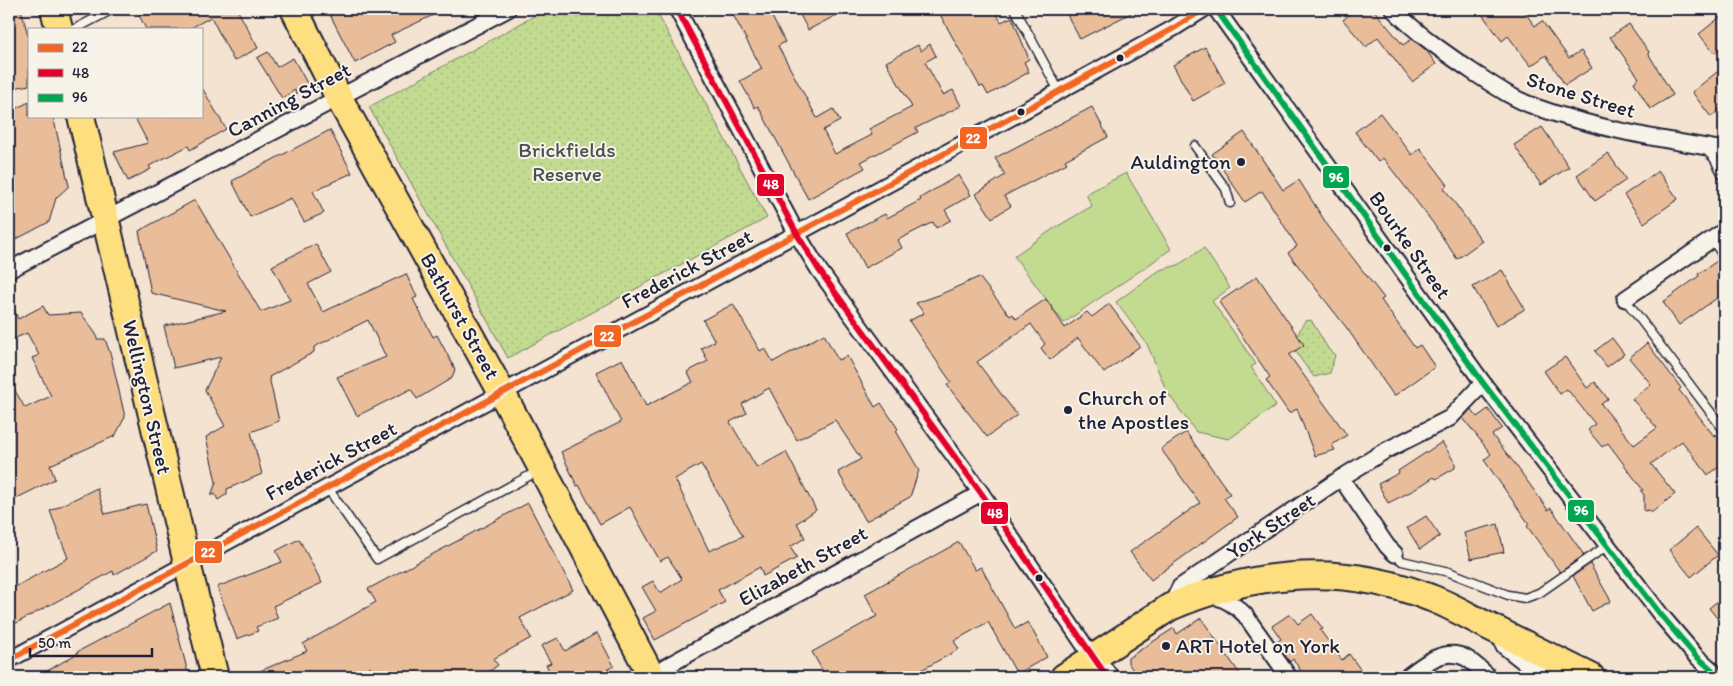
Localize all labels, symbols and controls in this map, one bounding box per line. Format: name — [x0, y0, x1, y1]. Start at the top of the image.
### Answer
legend — [28, 28, 202, 118]
text: 22 — [72, 38, 88, 56]
unlabelled marker — [1115, 53, 1125, 63]
street label: Canning Street — [223, 57, 355, 143]
text: 48 — [72, 64, 89, 82]
street label: Stone Street — [1524, 66, 1639, 123]
text: 96 — [72, 88, 88, 106]
unlabelled marker — [1016, 107, 1026, 117]
line badge: 22 — [959, 126, 988, 150]
text: 22 — [966, 130, 981, 147]
park label: Brickfields Reserve — [518, 137, 616, 186]
place label: Auldington — [1130, 149, 1231, 174]
marker: Auldington — [1235, 156, 1247, 168]
line badge: 96 — [1322, 165, 1350, 189]
text: 96 — [1329, 169, 1344, 186]
line badge: 48 — [756, 173, 785, 197]
text: 48 — [763, 176, 779, 193]
street label: Bourke Street — [1364, 186, 1457, 303]
street label: Frederick Street — [617, 223, 757, 314]
unlabelled marker — [1382, 243, 1392, 253]
street label: Bathurst Street — [415, 248, 506, 383]
street label: Wellington Street — [118, 317, 177, 477]
line badge: 22 — [593, 324, 622, 348]
text: 22 — [600, 328, 615, 345]
place label: Church of the Apostles — [1078, 385, 1189, 434]
marker: Church of the Apostles — [1062, 404, 1074, 416]
street label: Frederick Street — [261, 415, 401, 506]
street label: York Street — [1222, 487, 1320, 564]
line badge: 96 — [1567, 499, 1595, 523]
line badge: 48 — [980, 501, 1009, 525]
text: 96 — [1574, 502, 1589, 519]
text: 48 — [987, 505, 1003, 522]
street label: Elizabeth Street — [734, 520, 872, 611]
line badge: 22 — [194, 540, 223, 564]
text: 22 — [201, 544, 216, 561]
unlabelled marker — [1034, 573, 1044, 583]
scale bar — [30, 626, 152, 658]
place label: ART Hotel on York — [1176, 633, 1340, 658]
text: 50 m — [38, 634, 71, 652]
marker: ART Hotel on York — [1160, 640, 1172, 652]

